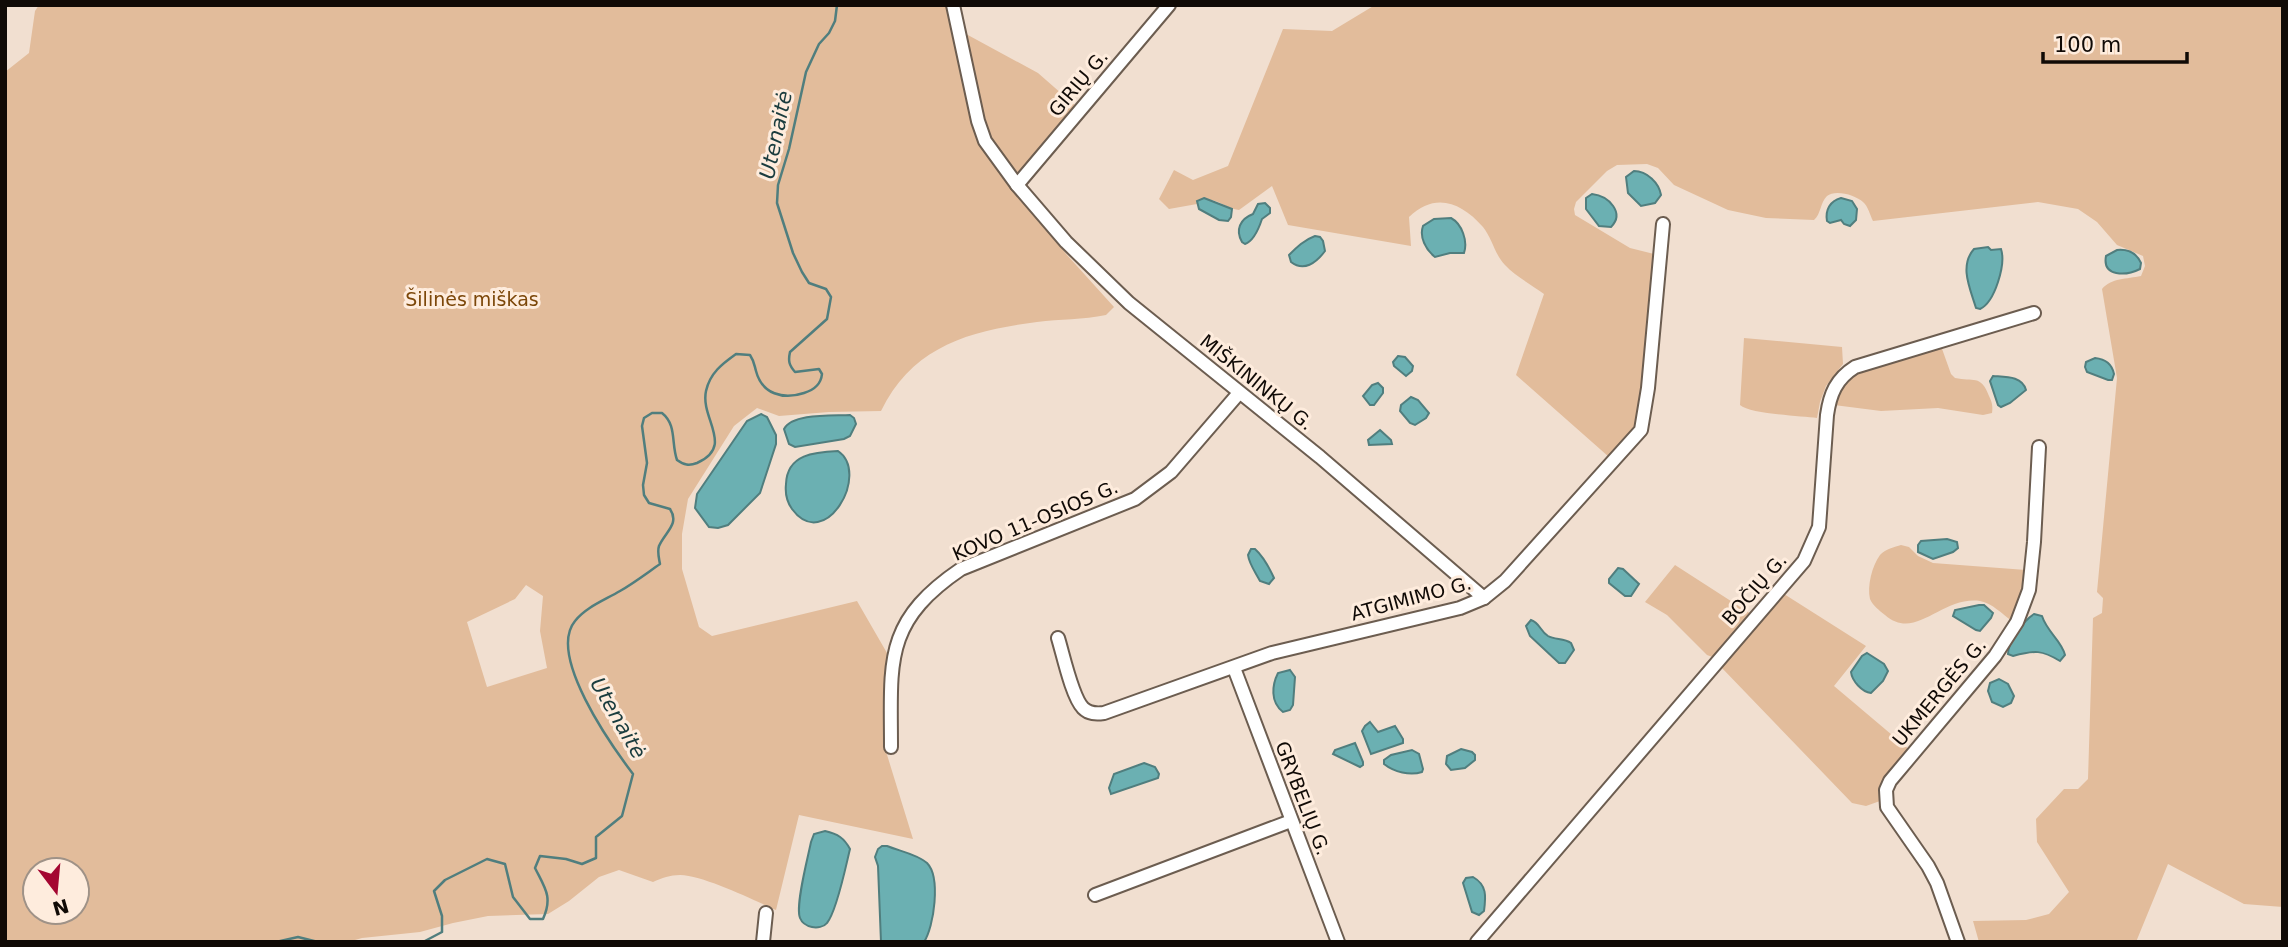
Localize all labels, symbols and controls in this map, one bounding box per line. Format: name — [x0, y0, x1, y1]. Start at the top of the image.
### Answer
scale bar — [2043, 21, 2186, 65]
text: 100 m — [2054, 33, 2121, 57]
street label: GIRIŲ G. — [1044, 45, 1112, 121]
water label: Utenaitė — [755, 89, 797, 181]
park label: Šilinės miškas — [405, 287, 539, 310]
street label: MIŠKININKŲ G. — [1196, 329, 1319, 434]
street label: KOVO 11-OSIOS G. — [949, 475, 1121, 565]
street label: BOČIŲ G. — [1716, 548, 1791, 629]
street label: ATGIMIMO G. — [1348, 571, 1474, 625]
street label: UKMERGĖS G. — [1888, 634, 1990, 750]
water label: Utenaitė — [585, 673, 651, 763]
street label: GRYBELIŲ G. — [1271, 738, 1335, 858]
north arrow — [21, 856, 91, 926]
text: N — [50, 895, 71, 920]

